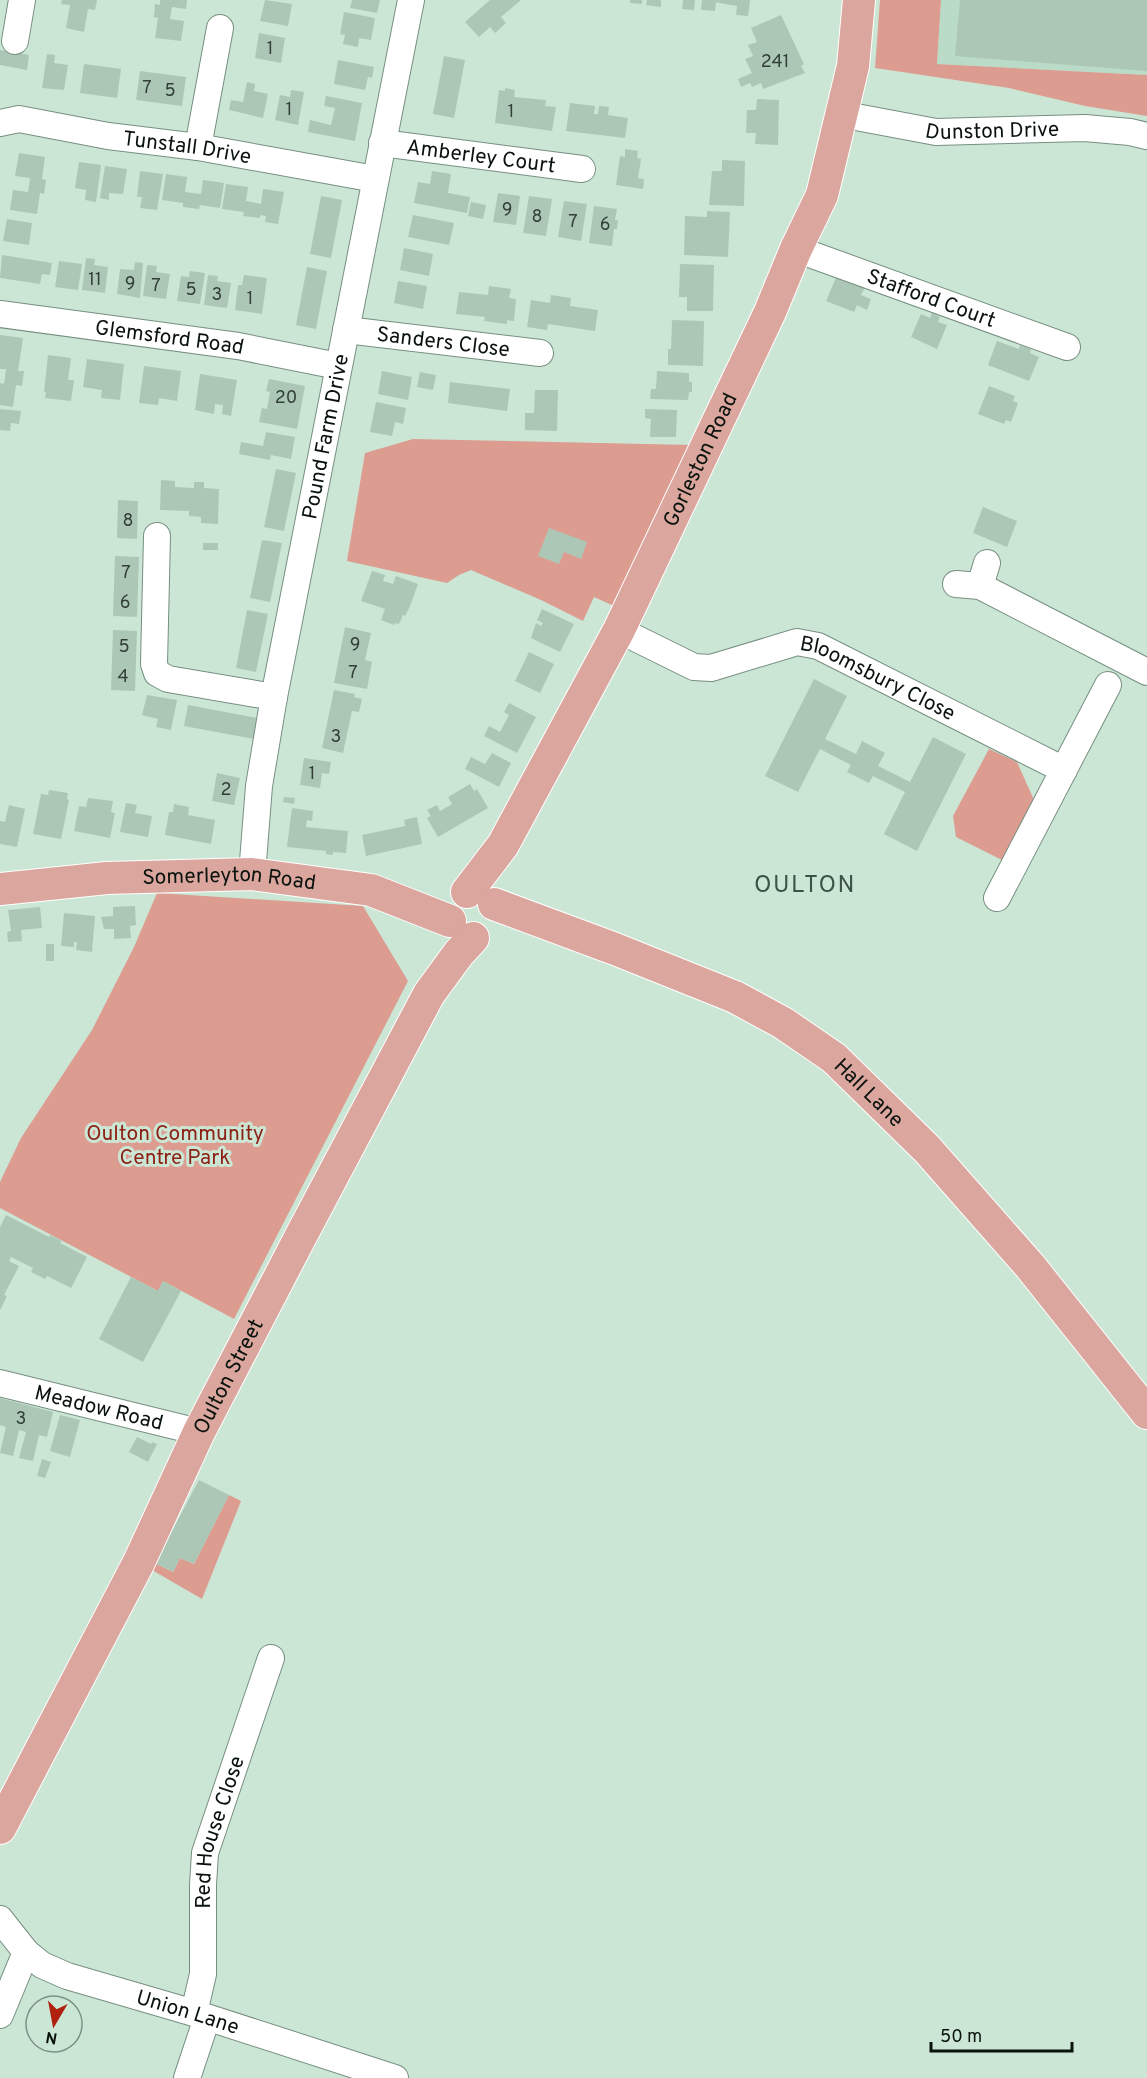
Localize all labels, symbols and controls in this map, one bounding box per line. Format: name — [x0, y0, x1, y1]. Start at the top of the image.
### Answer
house number: 1 — [267, 38, 273, 61]
house number: 241 — [761, 51, 789, 74]
house number: 7 — [142, 77, 152, 100]
house number: 5 — [164, 80, 176, 103]
house number: 1 — [286, 99, 292, 122]
house number: 1 — [508, 101, 514, 124]
street label: Dunston Drive — [923, 117, 1060, 147]
street label: Tunstall Drive — [121, 126, 253, 171]
street label: Amberley Court — [405, 134, 557, 180]
house number: 9 — [502, 199, 512, 222]
house number: 8 — [532, 206, 543, 229]
house number: 7 — [568, 211, 578, 234]
house number: 6 — [600, 214, 610, 237]
street label: Stafford Court — [863, 264, 999, 335]
house number: 11 — [88, 269, 102, 292]
house number: 9 — [125, 273, 135, 296]
house number: 7 — [151, 275, 161, 298]
house number: 5 — [185, 279, 197, 302]
house number: 3 — [212, 284, 222, 307]
house number: 1 — [247, 288, 253, 311]
street label: Glemsford Road — [93, 315, 246, 362]
street label: Sanders Close — [375, 322, 511, 364]
street label: Pound Farm Drive — [297, 352, 356, 522]
house number: 20 — [275, 387, 297, 410]
street label: Gorleston Road — [658, 389, 745, 532]
house number: 8 — [123, 510, 134, 533]
house number: 7 — [121, 562, 131, 585]
house number: 6 — [120, 592, 130, 615]
street label: Bloomsbury Close — [797, 631, 959, 728]
house number: 9 — [350, 634, 360, 657]
house number: 5 — [118, 636, 130, 659]
house number: 7 — [348, 662, 358, 685]
house number: 4 — [117, 666, 129, 689]
house number: 3 — [331, 726, 341, 749]
house number: 1 — [309, 763, 315, 786]
house number: 2 — [220, 779, 232, 802]
street label: Somerleyton Road — [142, 862, 317, 897]
district label: OULTON — [754, 871, 856, 901]
street label: Hall Lane — [827, 1053, 909, 1134]
park label: Oulton Community Centre Park — [86, 1121, 264, 1172]
street label: Oulton Street — [188, 1315, 270, 1439]
street label: Meadow Road — [32, 1380, 166, 1438]
house number: 3 — [16, 1408, 26, 1431]
street label: Red House Close — [191, 1753, 252, 1909]
street label: Union Lane — [133, 1985, 242, 2042]
north arrow — [24, 1994, 84, 2054]
scale bar — [931, 2015, 1072, 2053]
text: N — [44, 2026, 59, 2048]
text: 50 m — [940, 2026, 982, 2049]

